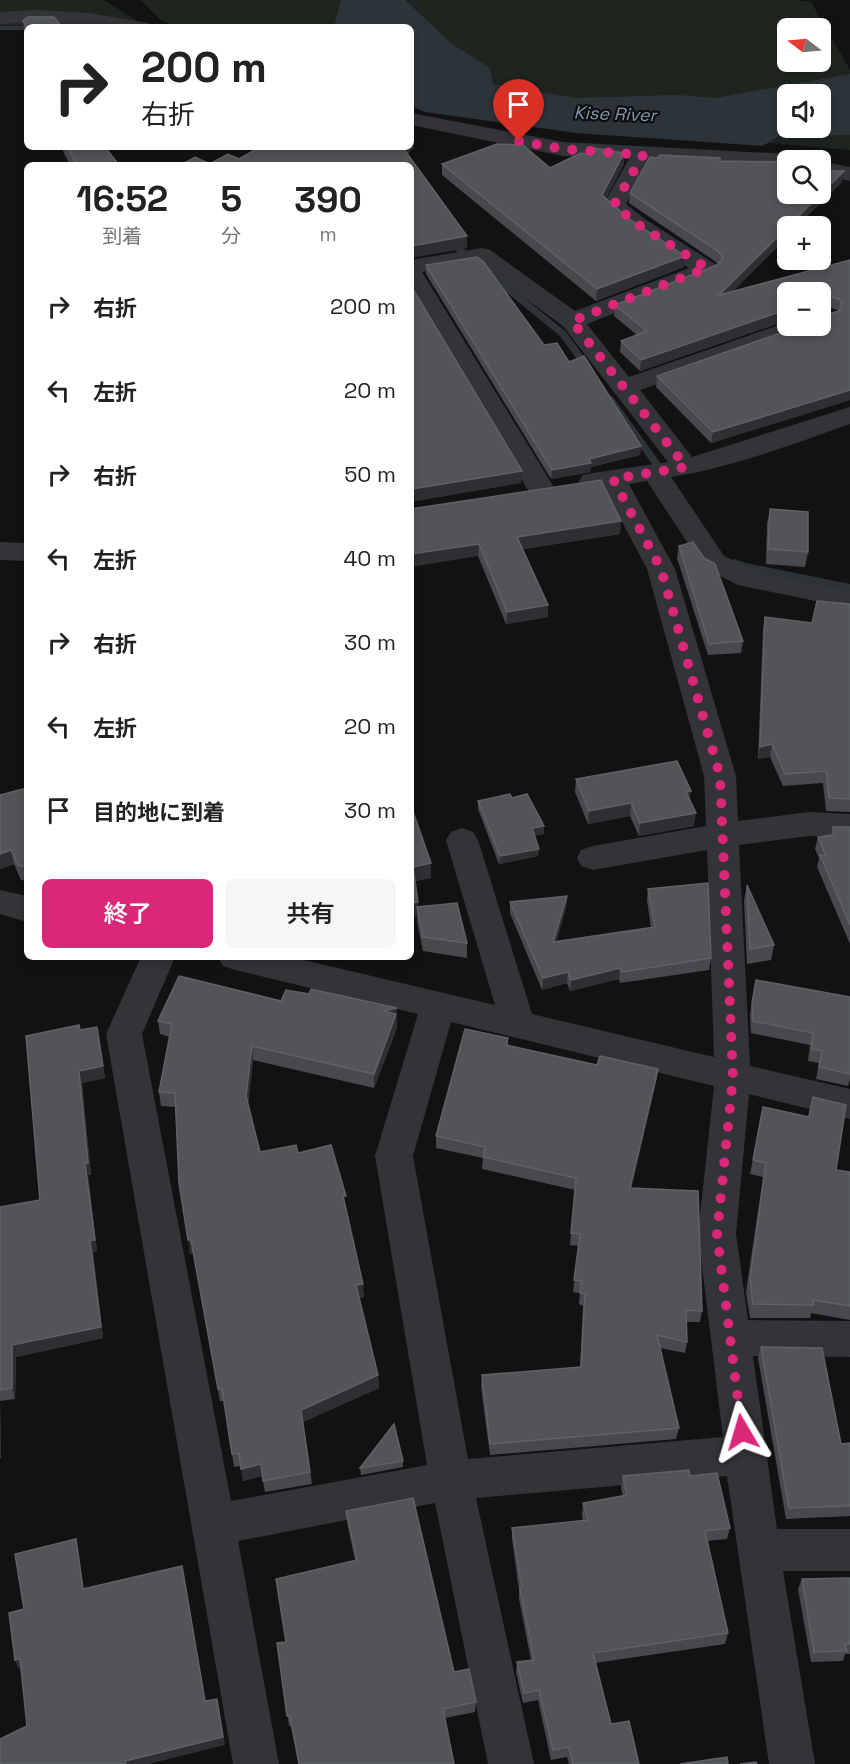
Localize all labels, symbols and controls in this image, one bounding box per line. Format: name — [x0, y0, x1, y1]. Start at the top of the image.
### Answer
north arrow — [777, 18, 831, 72]
map controls — [777, 18, 831, 336]
text: 200 m — [141, 41, 267, 94]
icon: right — [42, 48, 120, 126]
pin — [493, 79, 544, 141]
button: sound — [777, 84, 831, 138]
icon: arrive — [502, 88, 535, 121]
text: 右折 — [141, 97, 195, 132]
water label: Kise River — [573, 101, 659, 127]
button: search — [777, 150, 831, 204]
text: 16:52 — [76, 176, 168, 222]
text: 5 — [220, 176, 242, 222]
text: 390 — [294, 177, 362, 223]
button: + — [777, 216, 831, 270]
text: m — [319, 221, 337, 247]
text: 到着 — [102, 223, 142, 249]
text: 分 — [221, 223, 241, 249]
button: − — [777, 282, 831, 336]
icon: right — [42, 290, 75, 323]
text: 200 m — [330, 292, 396, 320]
text: 右折 — [93, 294, 137, 322]
icon: left — [42, 374, 75, 407]
text: 20 m — [344, 376, 396, 404]
text: 左折 — [93, 378, 137, 406]
icon: right — [42, 458, 75, 491]
text: 50 m — [344, 460, 396, 488]
text: 右折 — [93, 462, 137, 490]
icon: left — [42, 542, 75, 575]
text: 40 m — [344, 544, 396, 572]
text: 左折 — [93, 546, 137, 574]
icon: right — [42, 626, 75, 659]
text: 30 m — [344, 628, 396, 656]
text: 右折 — [93, 630, 137, 658]
icon: left — [42, 710, 75, 743]
text: 20 m — [344, 712, 396, 740]
text: 左折 — [93, 714, 137, 742]
icon: arrive — [42, 794, 75, 827]
text: 30 m — [344, 796, 396, 824]
text: 目的地に到着 — [93, 798, 225, 826]
button: 終了 — [42, 879, 213, 948]
button: 共有 — [225, 879, 396, 948]
position arrow — [710, 1400, 774, 1464]

